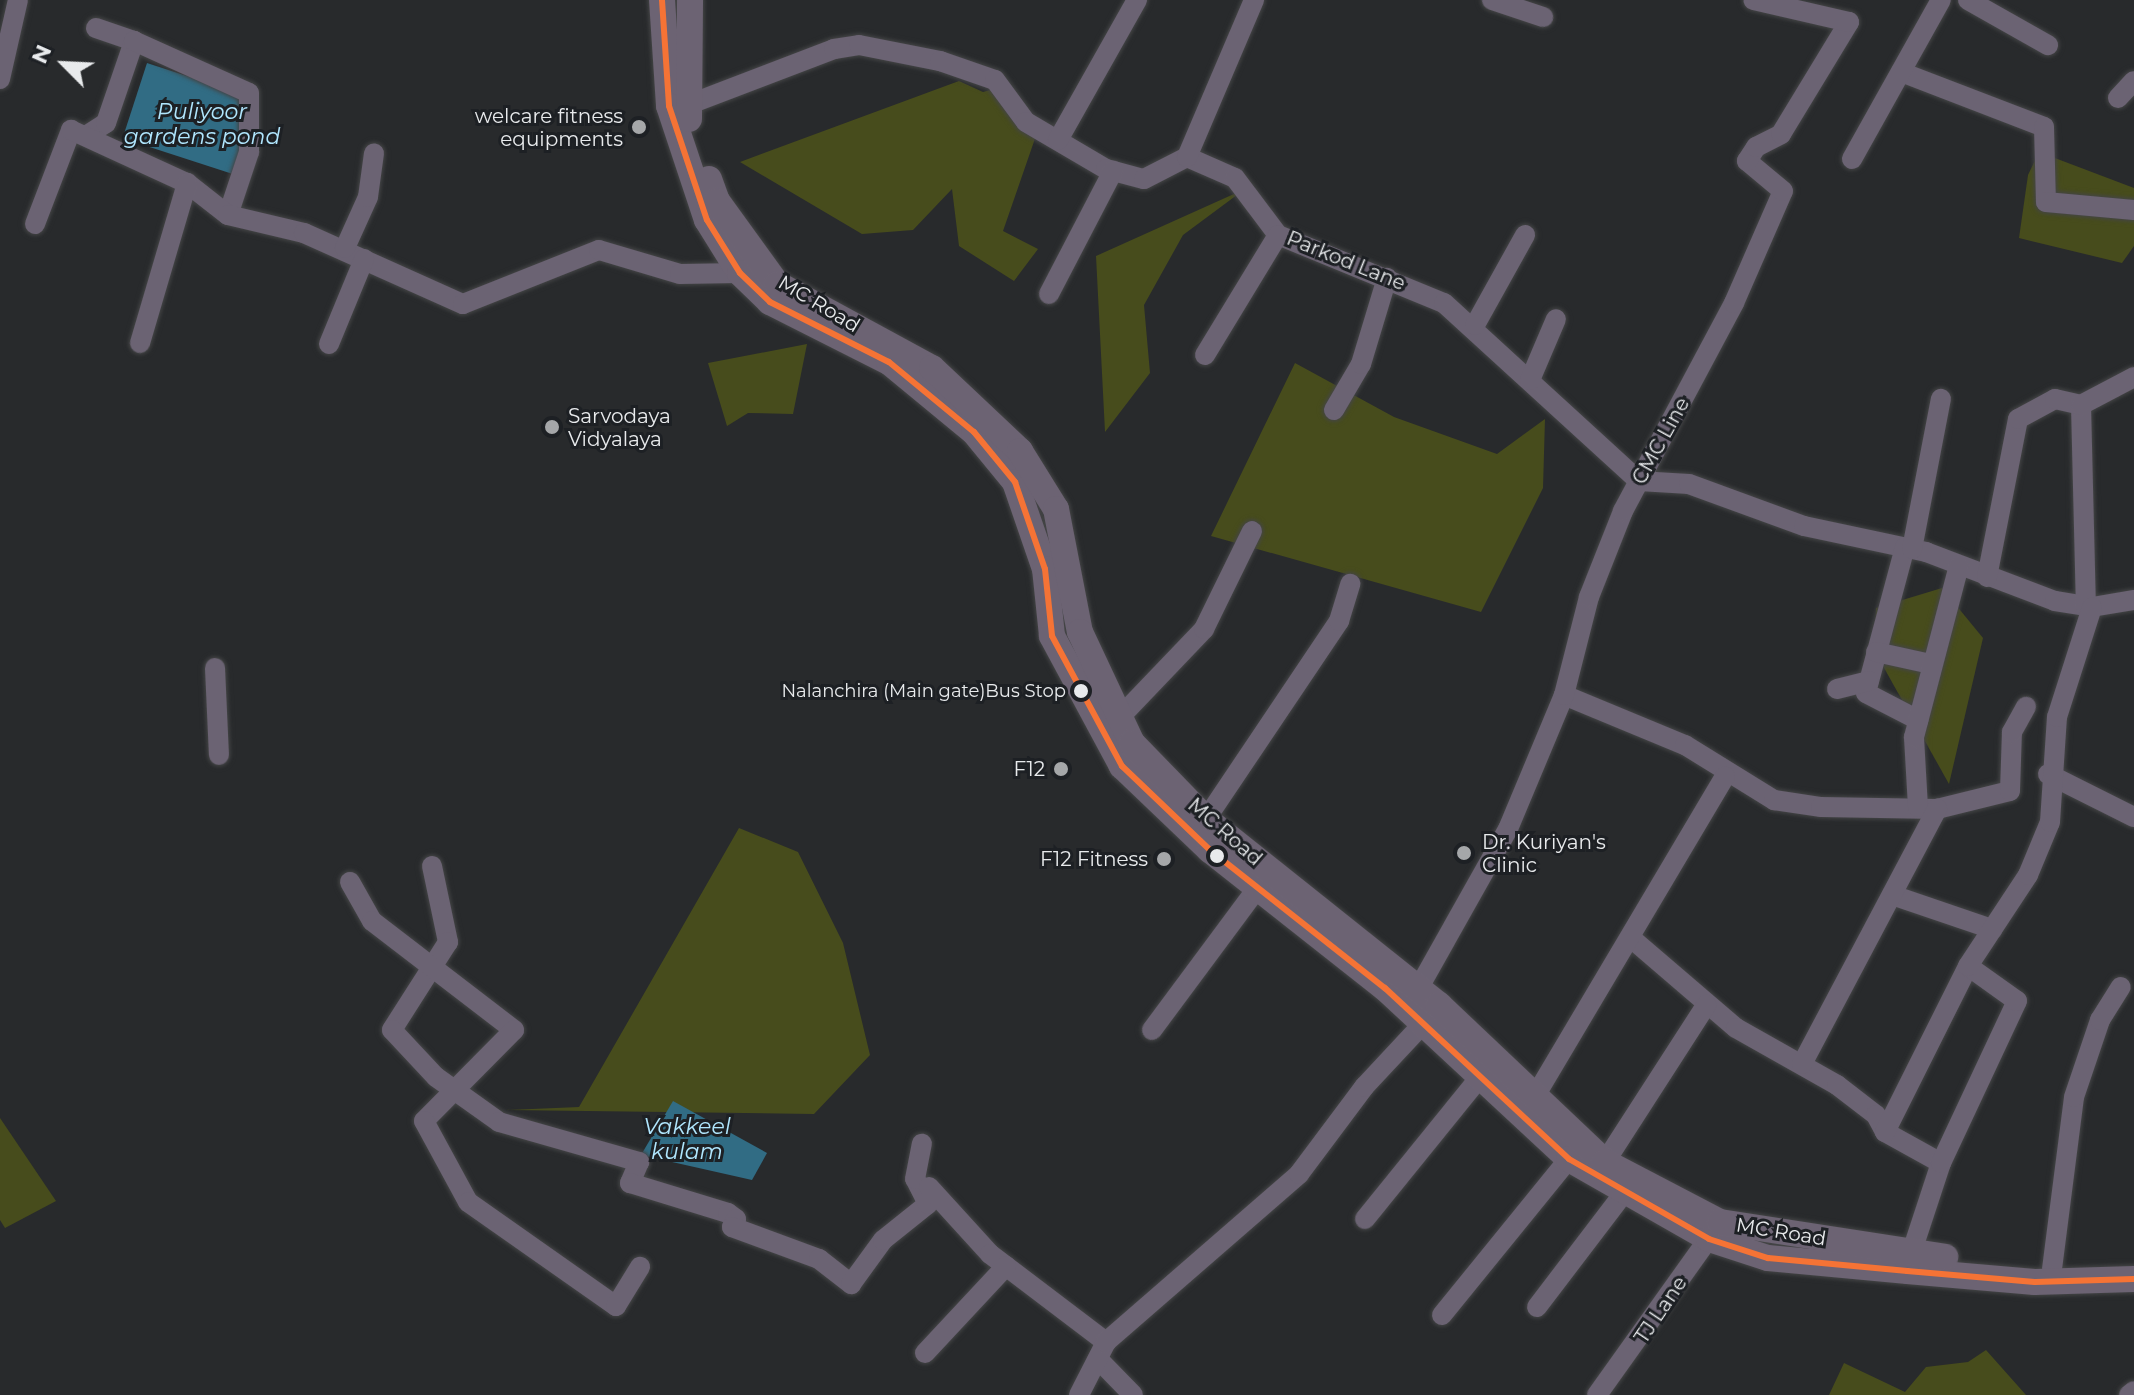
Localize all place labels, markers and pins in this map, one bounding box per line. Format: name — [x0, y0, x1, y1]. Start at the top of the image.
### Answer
place label: welcare fitness equipments — [475, 104, 623, 151]
marker: welcare fitness equipments — [630, 118, 648, 136]
place label: Sarvodaya Vidyalaya — [568, 404, 671, 451]
marker: Sarvodaya Vidyalaya — [543, 418, 561, 436]
place label: Nalanchira (Main gate)Bus Stop — [781, 680, 1066, 702]
marker: Nalanchira (Main gate)Bus Stop — [1073, 683, 1089, 699]
place label: F12 — [1013, 757, 1045, 781]
marker: F12 — [1052, 760, 1070, 778]
place label: Dr. Kuriyan's Clinic — [1482, 830, 1606, 877]
marker: Dr. Kuriyan's Clinic — [1453, 842, 1475, 864]
place label: F12 Fitness — [1040, 847, 1148, 871]
unlabelled marker — [1209, 848, 1225, 864]
marker: F12 Fitness — [1155, 850, 1173, 868]

